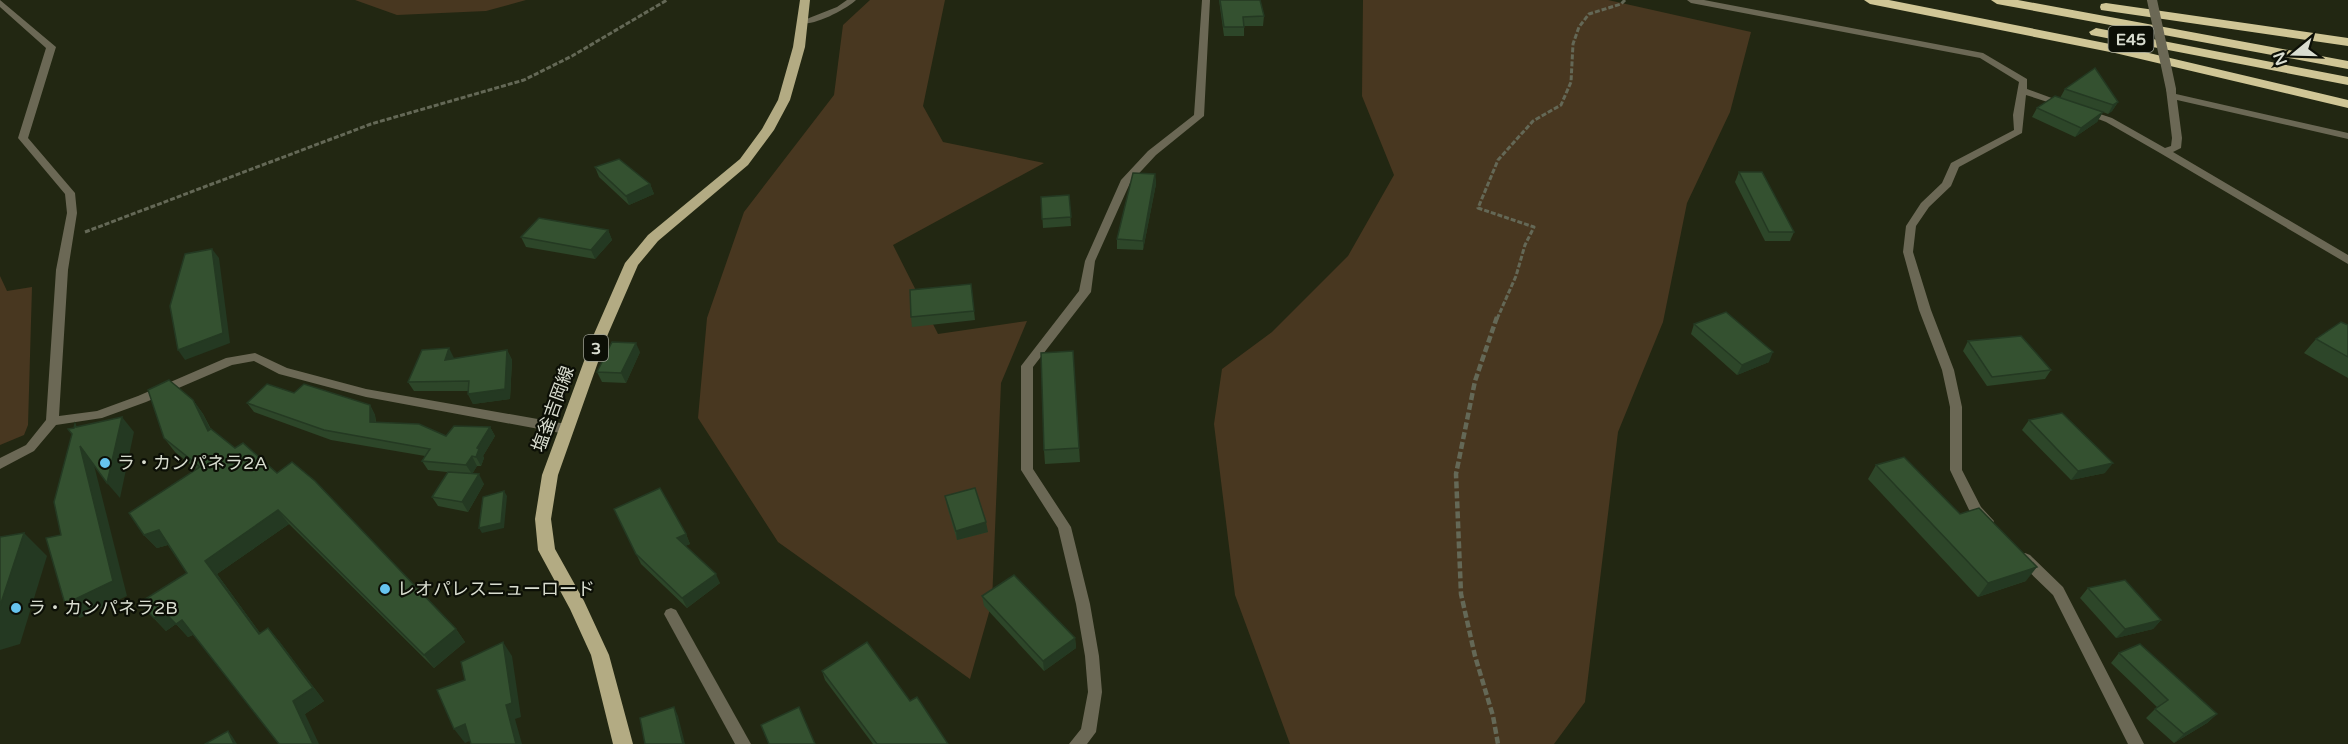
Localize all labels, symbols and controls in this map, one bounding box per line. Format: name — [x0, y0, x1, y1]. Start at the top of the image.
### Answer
north arrow — [2264, 24, 2324, 84]
road number: E45 — [2108, 26, 2154, 52]
text: N — [2269, 49, 2292, 68]
road number: 3 — [584, 335, 608, 361]
street label: 塩釜吉岡線 — [527, 363, 579, 455]
place label: ラ・カンパネラ2A — [117, 452, 268, 474]
marker: ラ・カンパネラ2A — [98, 456, 112, 470]
place label: レオパレスニューロード — [397, 578, 595, 600]
marker: レオパレスニューロード — [378, 582, 392, 596]
place label: ラ・カンパネラ2B — [28, 597, 178, 619]
marker: ラ・カンパネラ2B — [9, 601, 23, 615]

